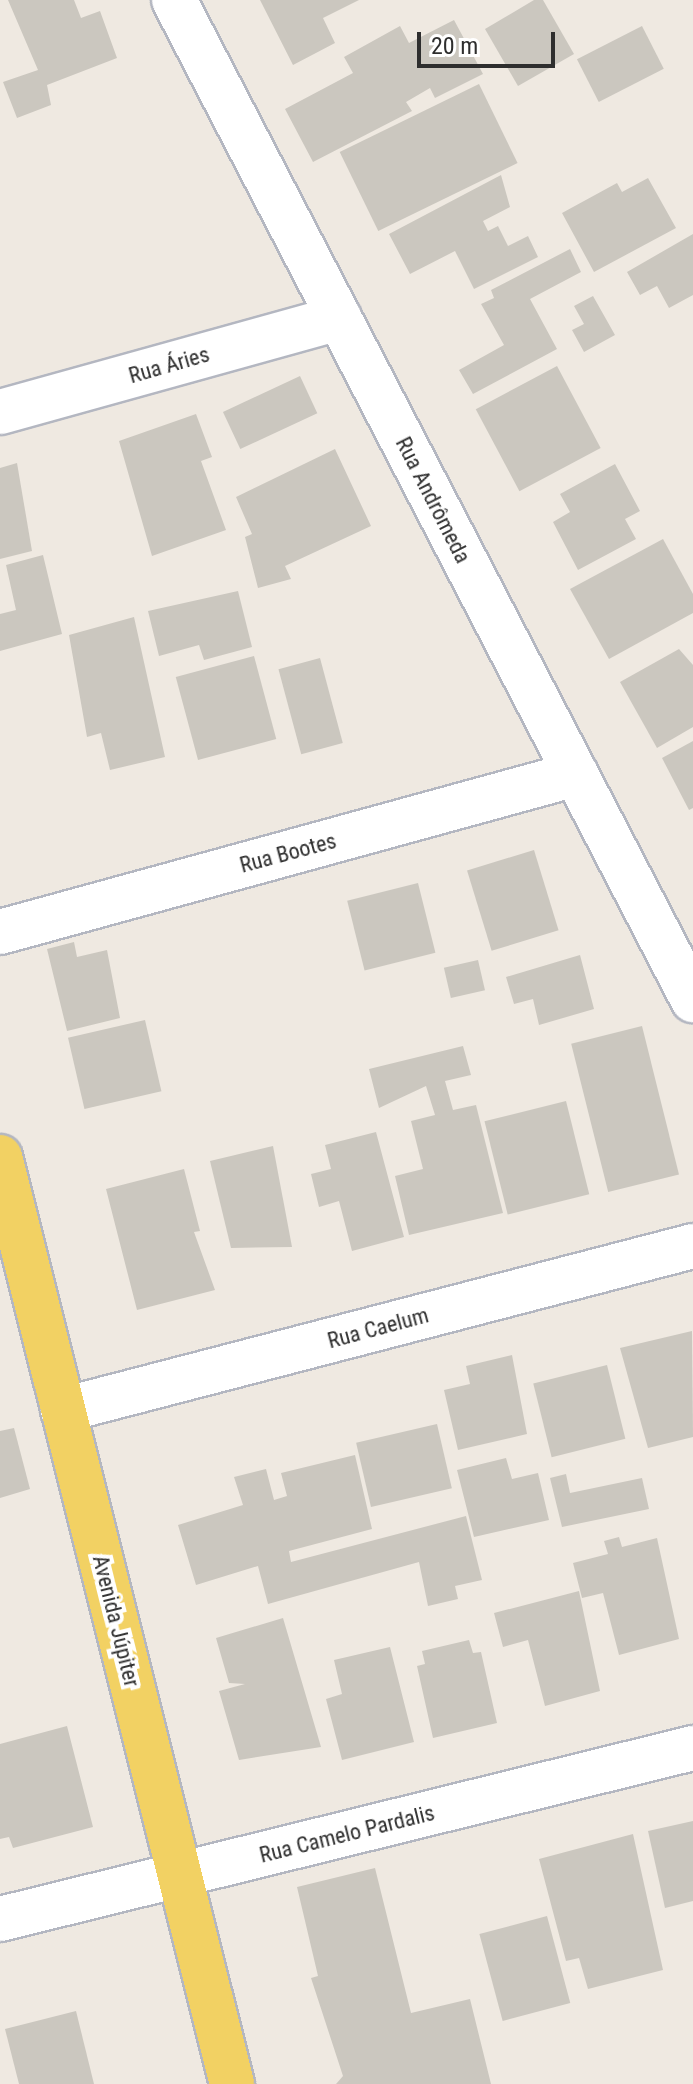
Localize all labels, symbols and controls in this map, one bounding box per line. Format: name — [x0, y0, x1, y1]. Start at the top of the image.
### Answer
scale bar — [421, 16, 559, 66]
text: 20 m — [431, 32, 478, 60]
street label: Rua Áries — [126, 341, 212, 389]
street label: Rua Andrômeda — [390, 433, 476, 567]
street label: Rua Bootes — [237, 827, 339, 879]
street label: Rua Caelum — [325, 1302, 431, 1354]
street label: Avenida Júpiter — [87, 1552, 145, 1690]
street label: Rua Camelo Pardalis — [257, 1799, 437, 1869]

